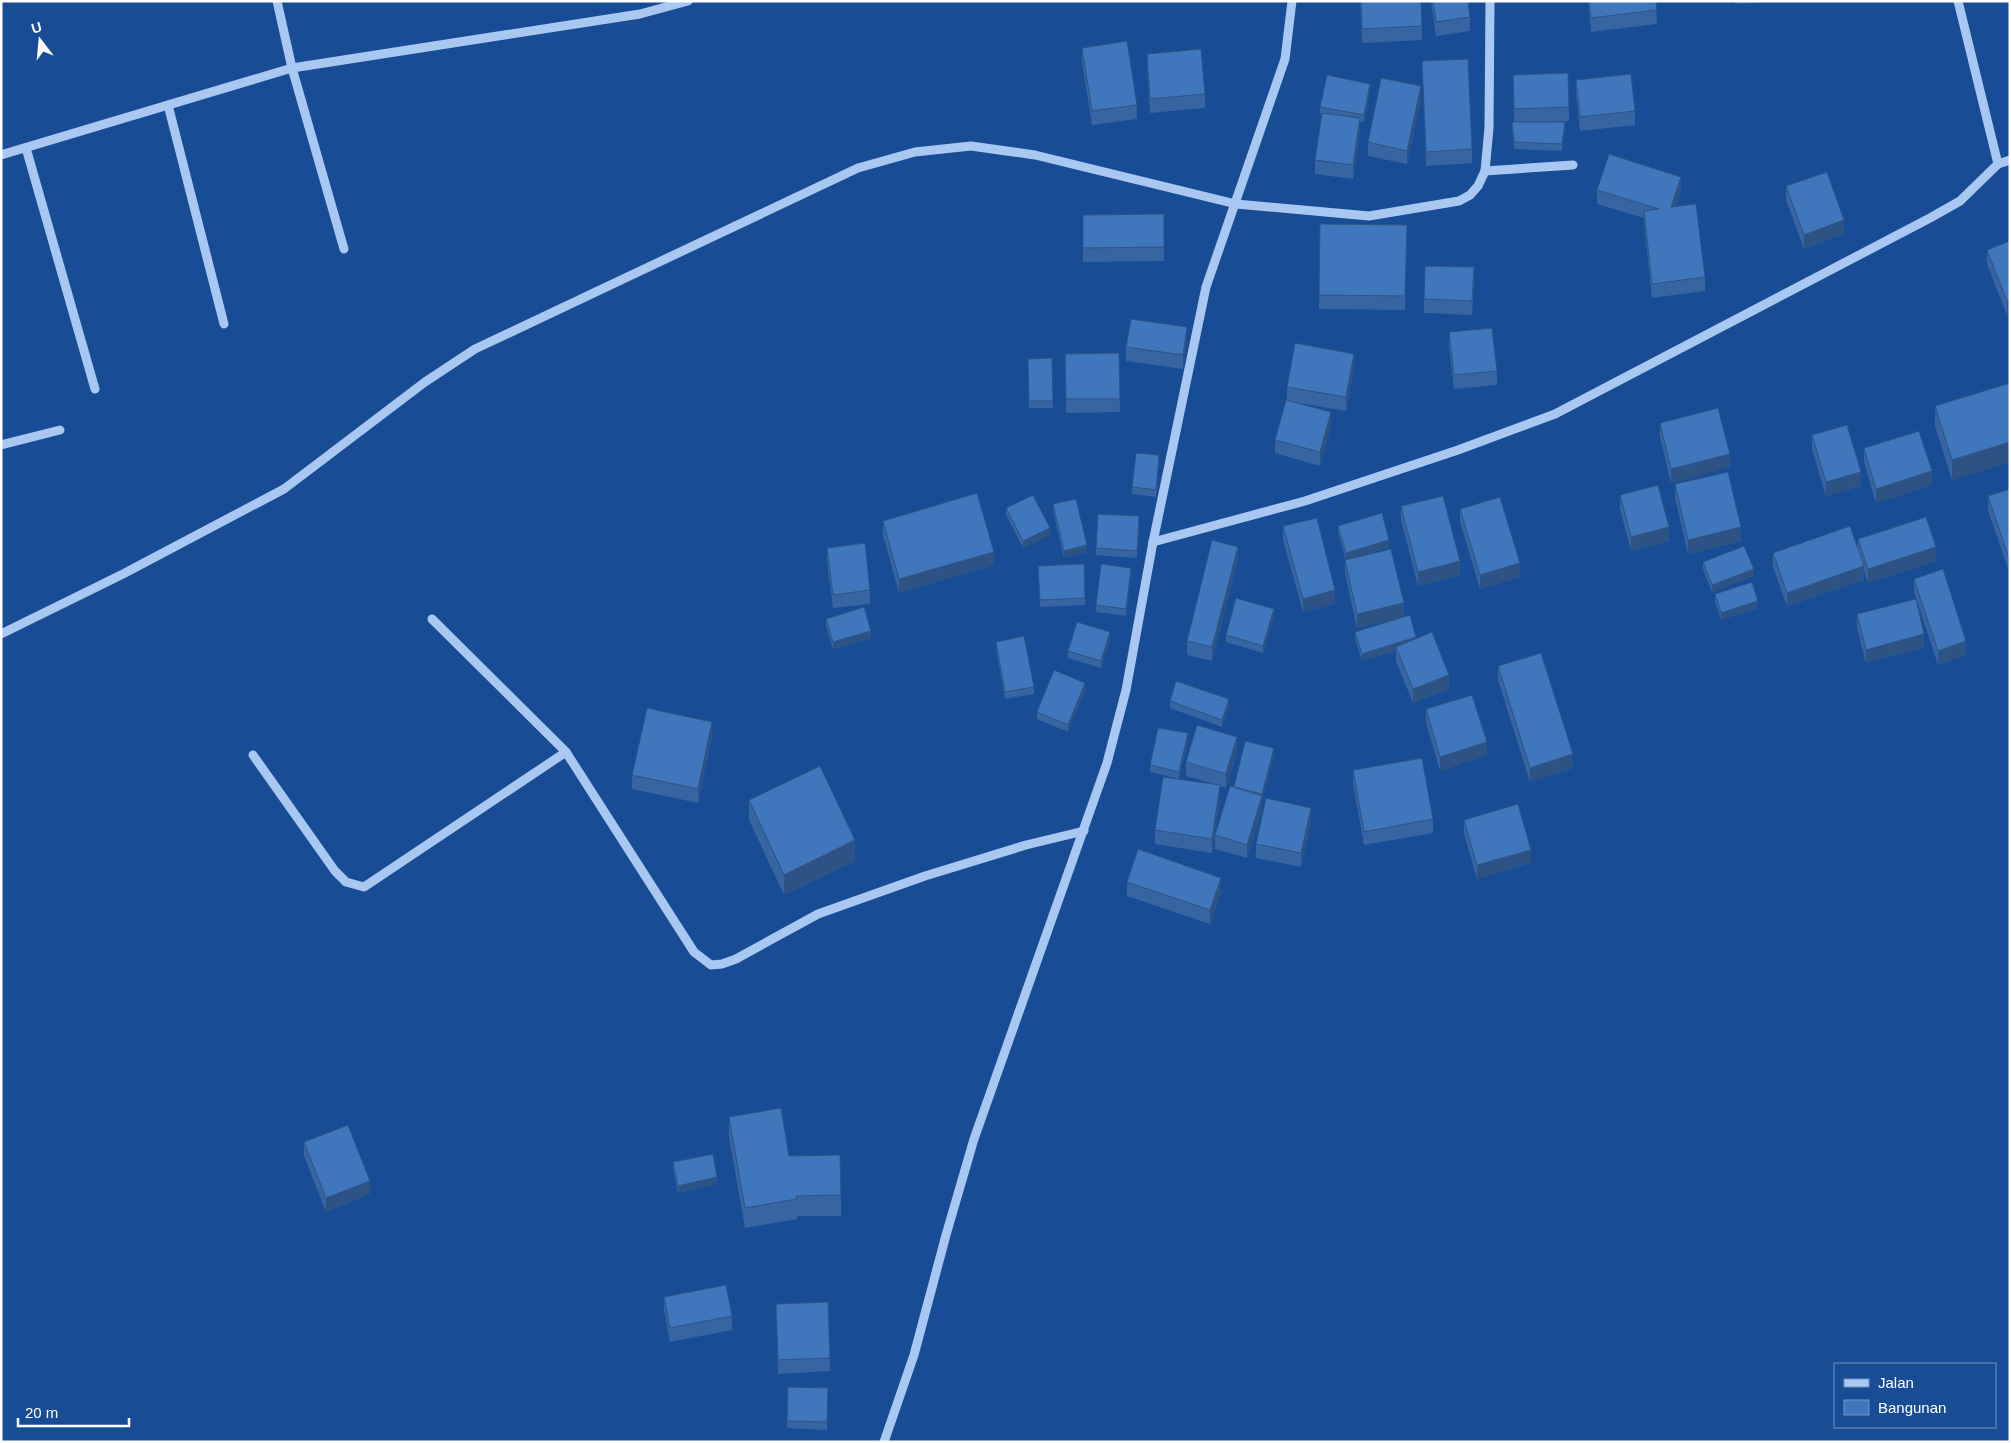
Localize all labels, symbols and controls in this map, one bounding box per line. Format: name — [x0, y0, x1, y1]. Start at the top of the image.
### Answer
north arrow — [15, 15, 65, 65]
text: U — [29, 18, 43, 37]
legend — [1834, 1363, 1996, 1428]
text: Jalan — [1878, 1374, 1914, 1391]
scale bar — [18, 1396, 129, 1428]
text: Bangunan — [1878, 1399, 1946, 1416]
text: 20 m — [25, 1404, 58, 1421]

